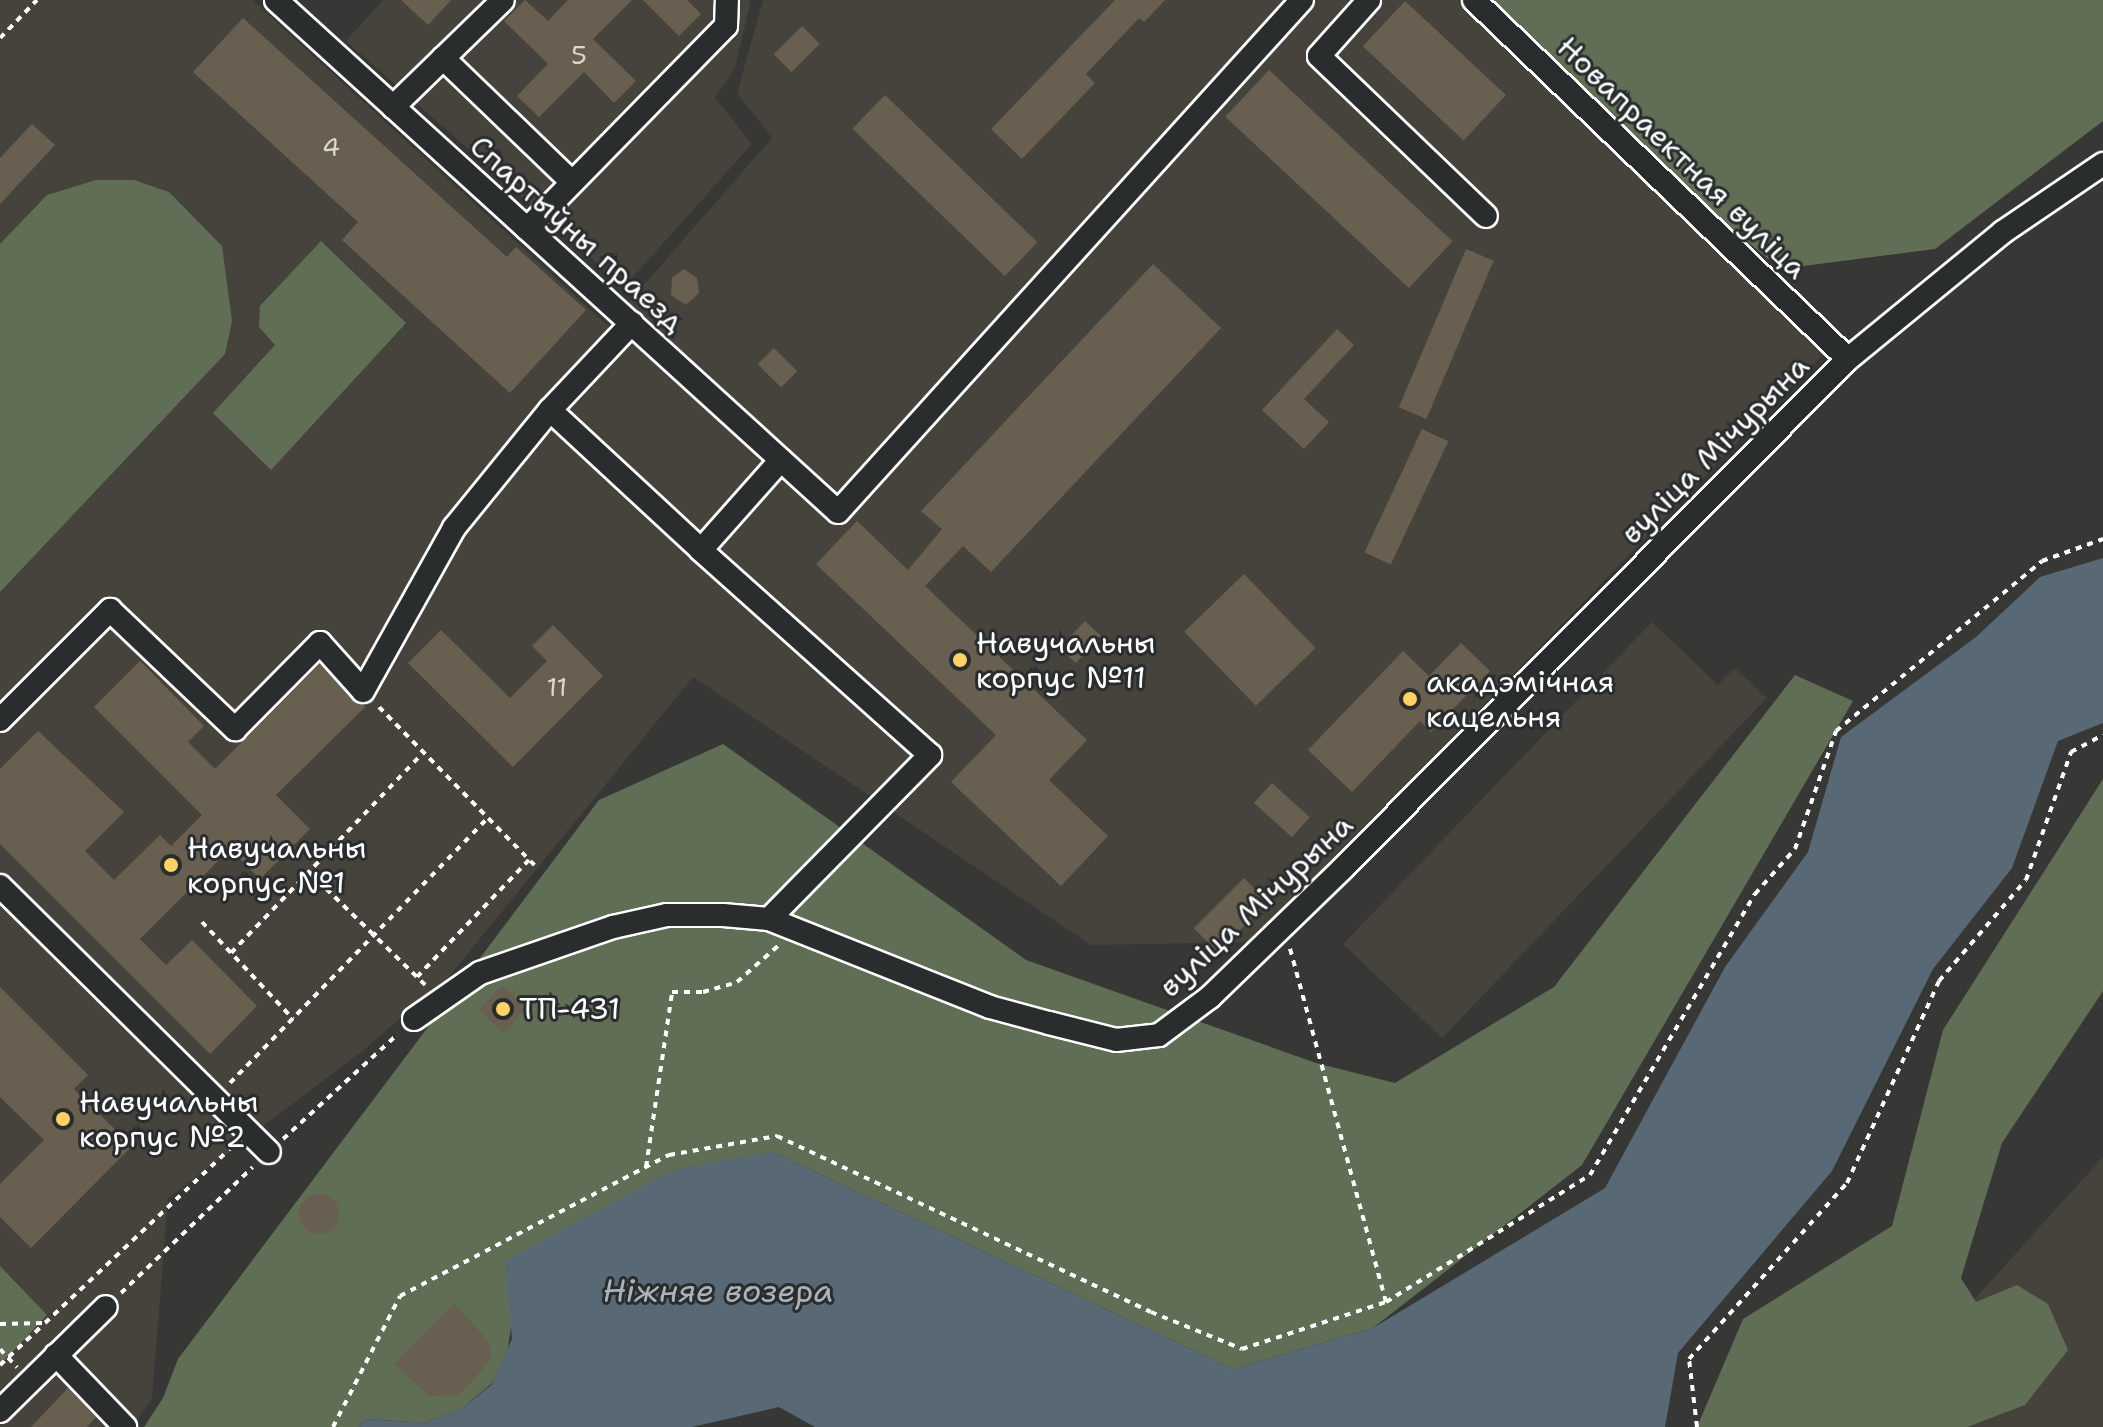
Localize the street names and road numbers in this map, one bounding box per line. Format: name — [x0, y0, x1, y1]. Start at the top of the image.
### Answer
street label: Новапраектная вуліца — [1550, 29, 1814, 287]
street label: Спартыўны праезд — [462, 128, 692, 340]
street label: вуліца Мічурына — [1613, 348, 1817, 552]
street label: вуліца Мічурына — [1152, 807, 1360, 1005]

